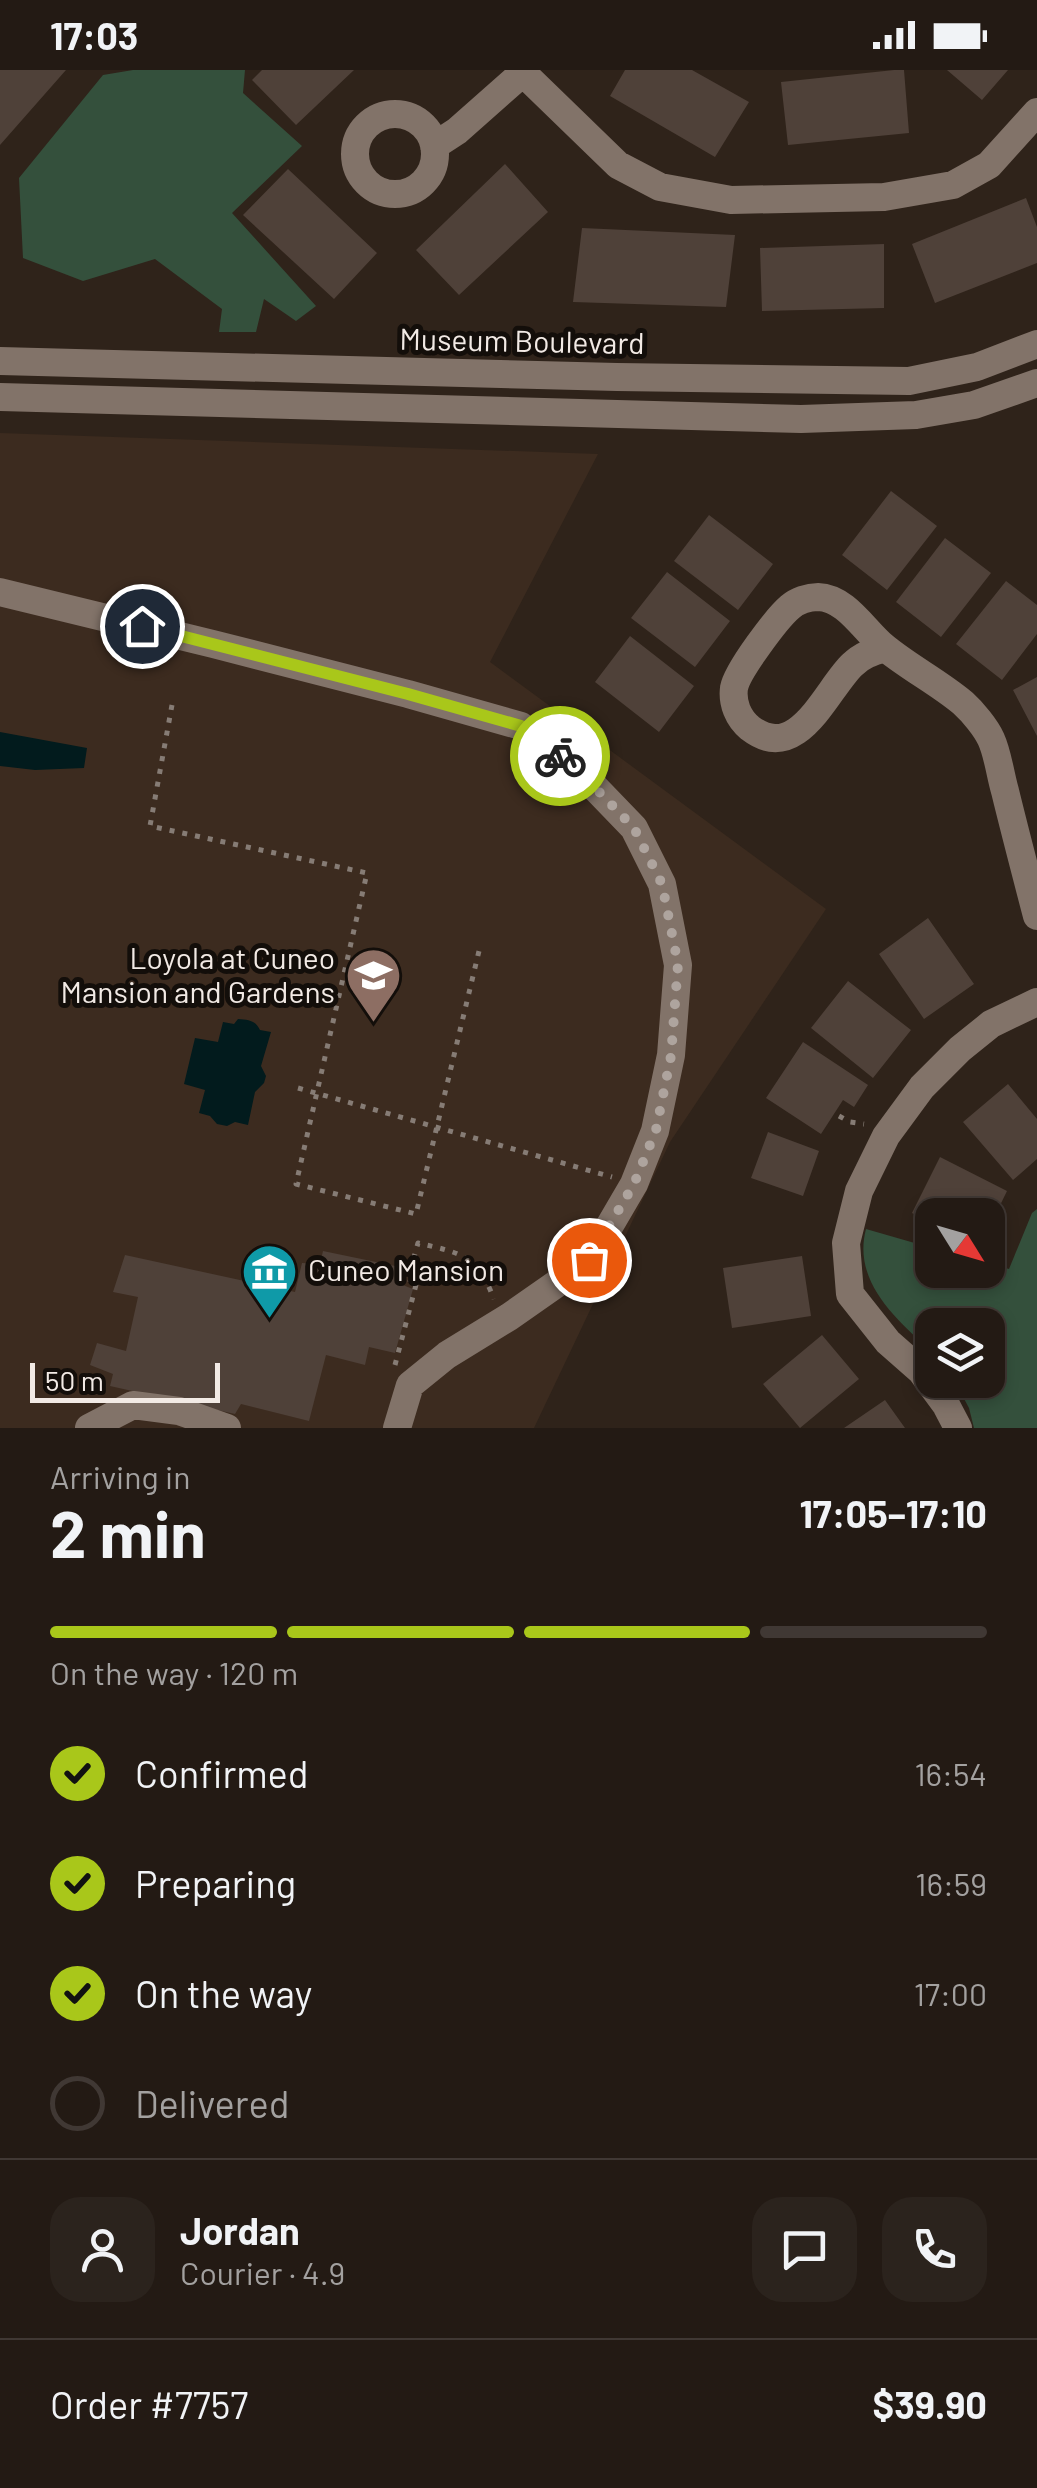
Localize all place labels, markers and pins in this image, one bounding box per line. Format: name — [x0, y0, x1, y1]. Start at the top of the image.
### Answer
pin — [100, 584, 185, 669]
place label: Loyola at Cuneo Mansion and Gardens — [61, 939, 335, 1009]
school or university icon: Loyola at Cuneo Mansion and Gardens — [344, 946, 404, 1025]
pin — [547, 1218, 632, 1303]
museum icon: Cuneo Mansion — [239, 1241, 299, 1320]
place label: Cuneo Mansion — [308, 1251, 504, 1287]

